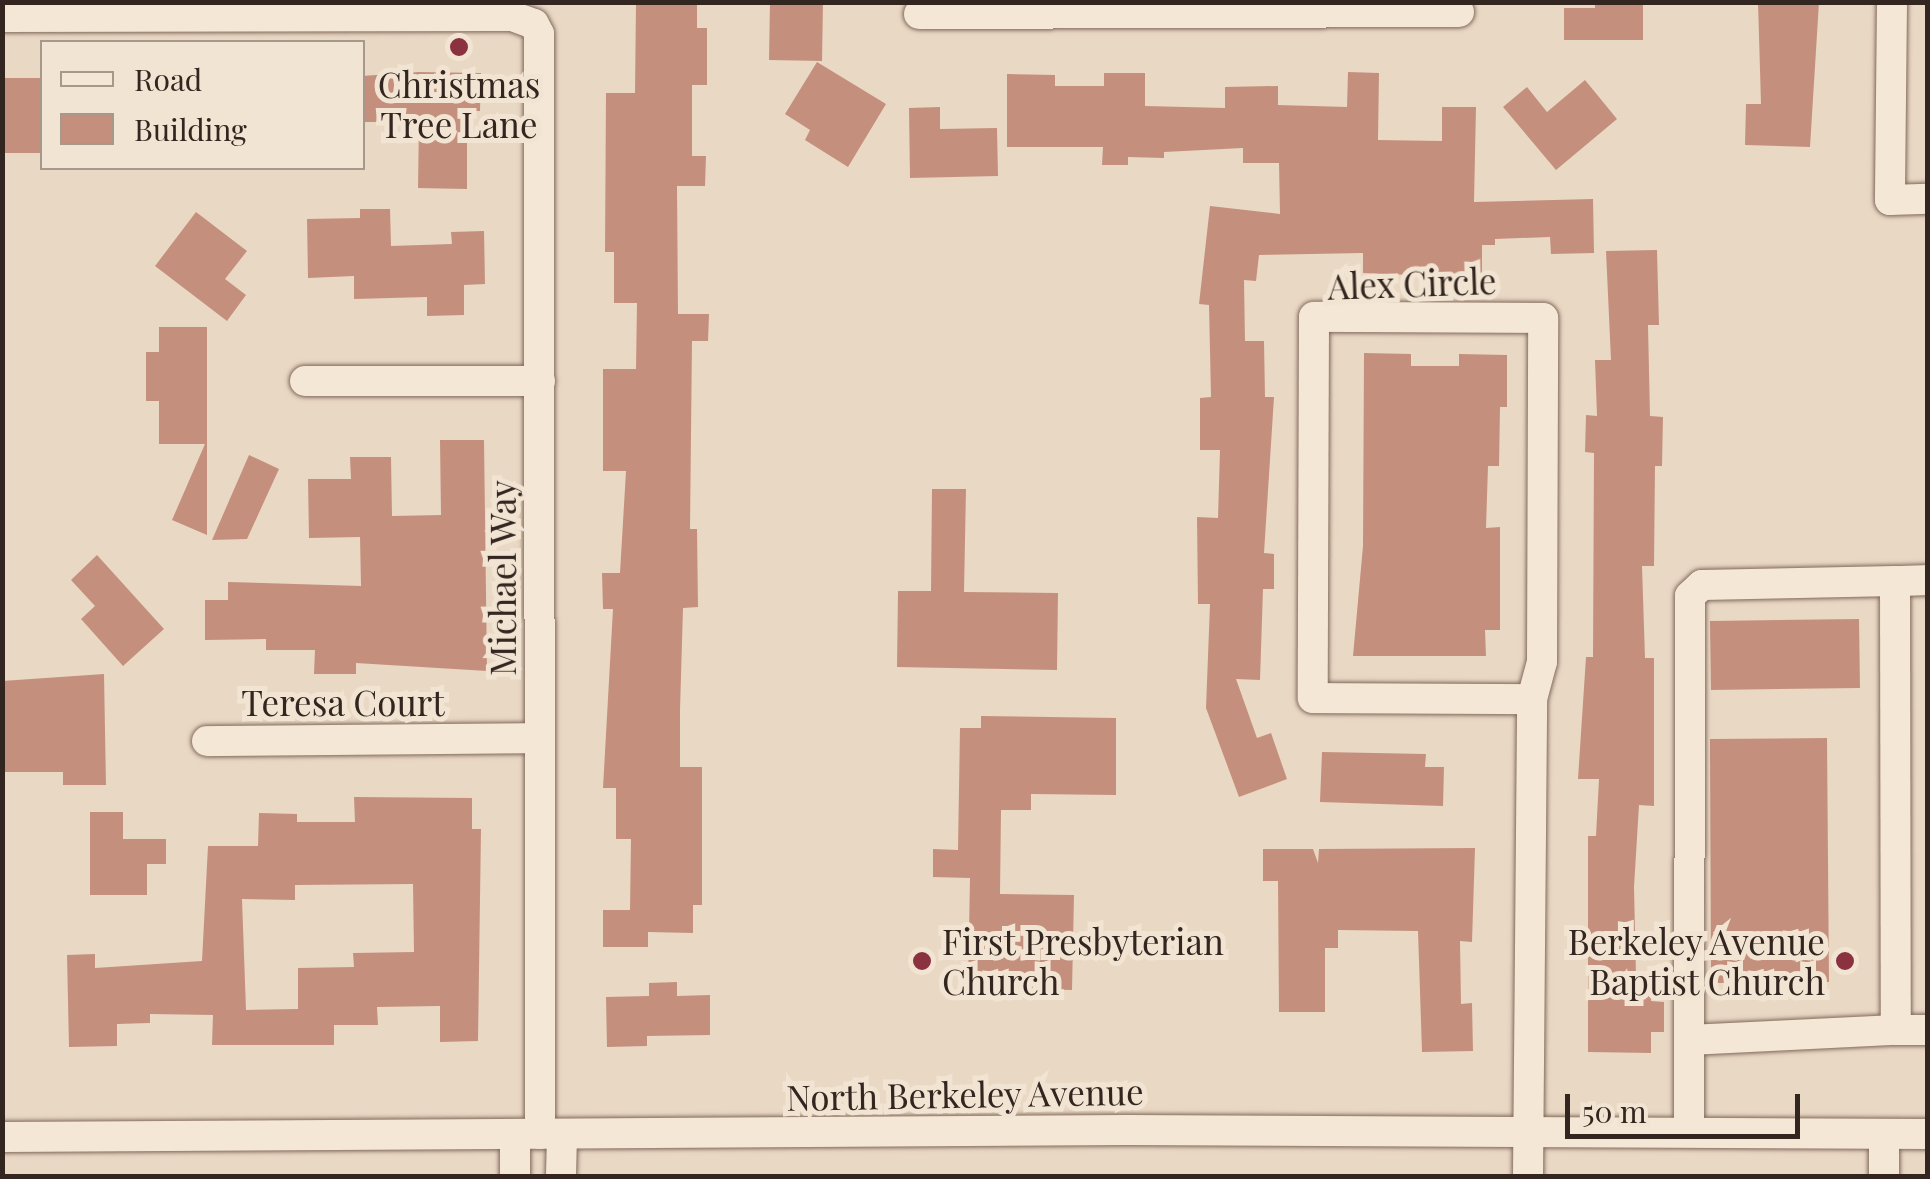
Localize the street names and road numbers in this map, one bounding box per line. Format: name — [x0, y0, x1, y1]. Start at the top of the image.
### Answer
street label: Alex Circle — [1327, 259, 1497, 307]
street label: Michael Way — [481, 480, 523, 676]
street label: Teresa Court — [241, 681, 445, 723]
street label: North Berkeley Avenue — [785, 1070, 1145, 1118]

